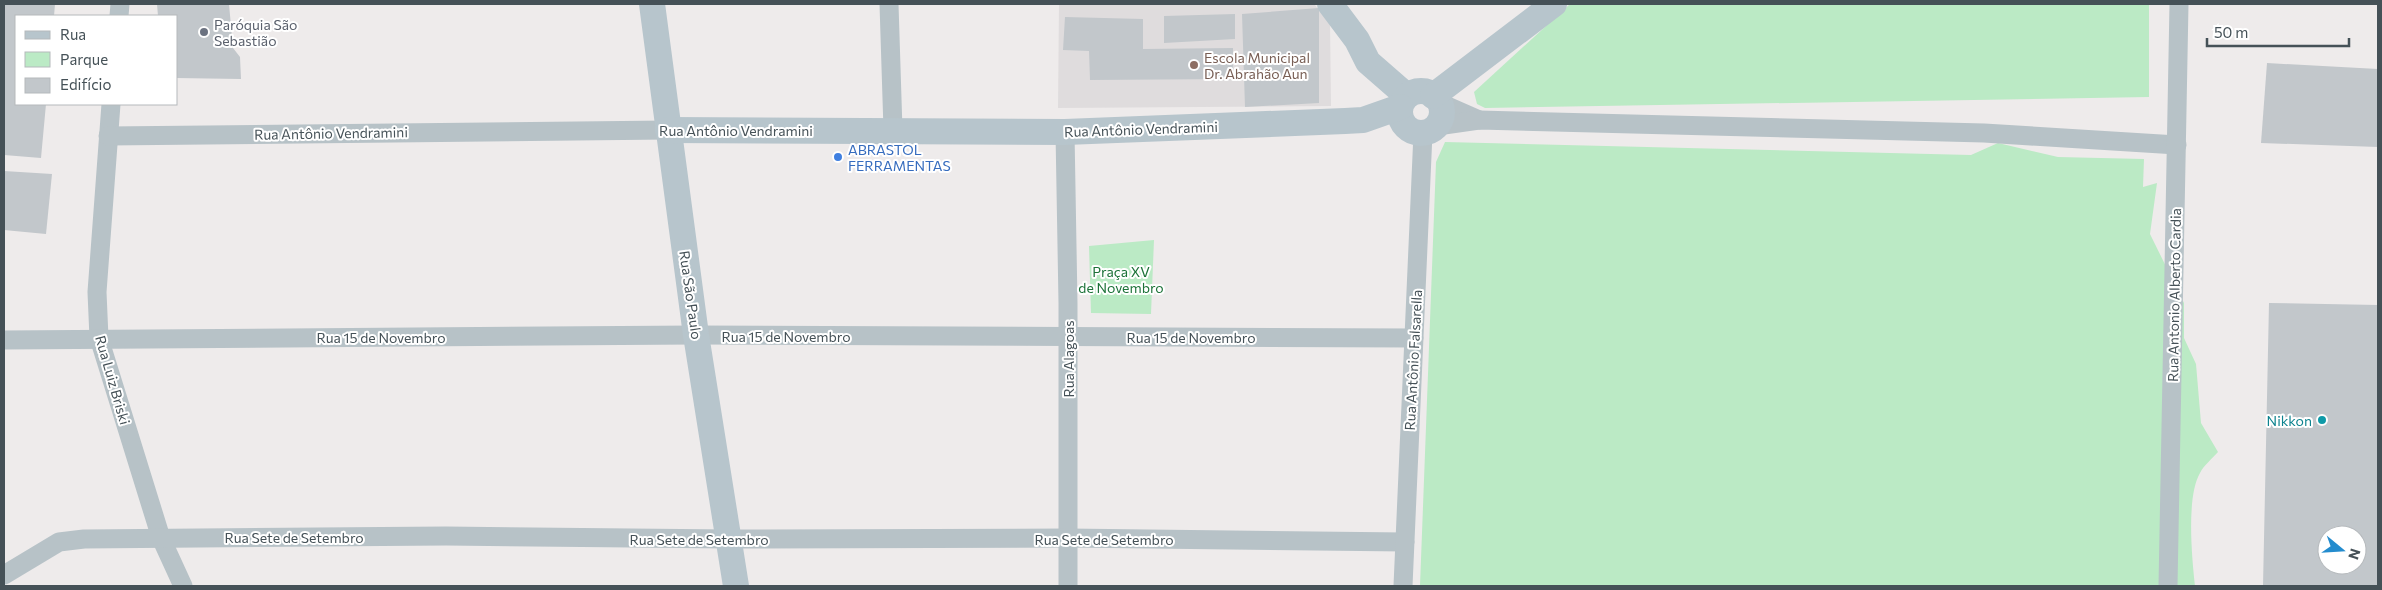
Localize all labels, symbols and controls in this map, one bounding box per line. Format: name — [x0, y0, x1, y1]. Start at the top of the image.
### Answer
legend — [15, 15, 178, 105]
scale bar — [2207, 15, 2350, 47]
place label: Paróquia São Sebastião — [214, 16, 297, 49]
text: 50 m — [2214, 23, 2248, 41]
text: Rua — [60, 25, 86, 43]
marker: Paróquia São Sebastião — [198, 26, 210, 38]
place label: Escola Municipal Dr. Abrahão Aun — [1204, 49, 1310, 82]
text: Parque — [60, 50, 108, 68]
marker: Escola Municipal Dr. Abrahão Aun — [1188, 59, 1200, 71]
text: Edifício — [60, 75, 111, 93]
street label: Rua Antônio Vendramini — [1064, 118, 1218, 140]
street label: Rua Antônio Vendramini — [659, 122, 813, 139]
street label: Rua Antônio Vendramini — [254, 123, 408, 143]
place label: ABRASTOL FERRAMENTAS — [848, 141, 951, 174]
marker: ABRASTOL FERRAMENTAS — [832, 151, 844, 163]
street label: Rua Antonio Alberto Cardia — [2164, 208, 2184, 382]
street label: Rua São Paulo — [676, 250, 706, 340]
park label: Praça XV de Novembro — [1078, 263, 1164, 296]
street label: Rua Antônio Falsarella — [1401, 289, 1425, 431]
street label: Rua Alagoas — [1060, 320, 1077, 398]
street label: Rua 15 de Novembro — [721, 328, 851, 345]
street label: Rua 15 de Novembro — [316, 329, 446, 346]
street label: Rua 15 de Novembro — [1126, 329, 1256, 346]
street label: Rua Luiz Briski — [92, 333, 134, 427]
place label: Nikkon — [2267, 412, 2312, 429]
marker: Nikkon — [2316, 414, 2328, 426]
north arrow — [2317, 525, 2367, 575]
street label: Rua Sete de Setembro — [224, 529, 364, 546]
street label: Rua Sete de Setembro — [629, 531, 769, 548]
street label: Rua Sete de Setembro — [1034, 531, 1174, 548]
text: N — [2345, 547, 2365, 562]

